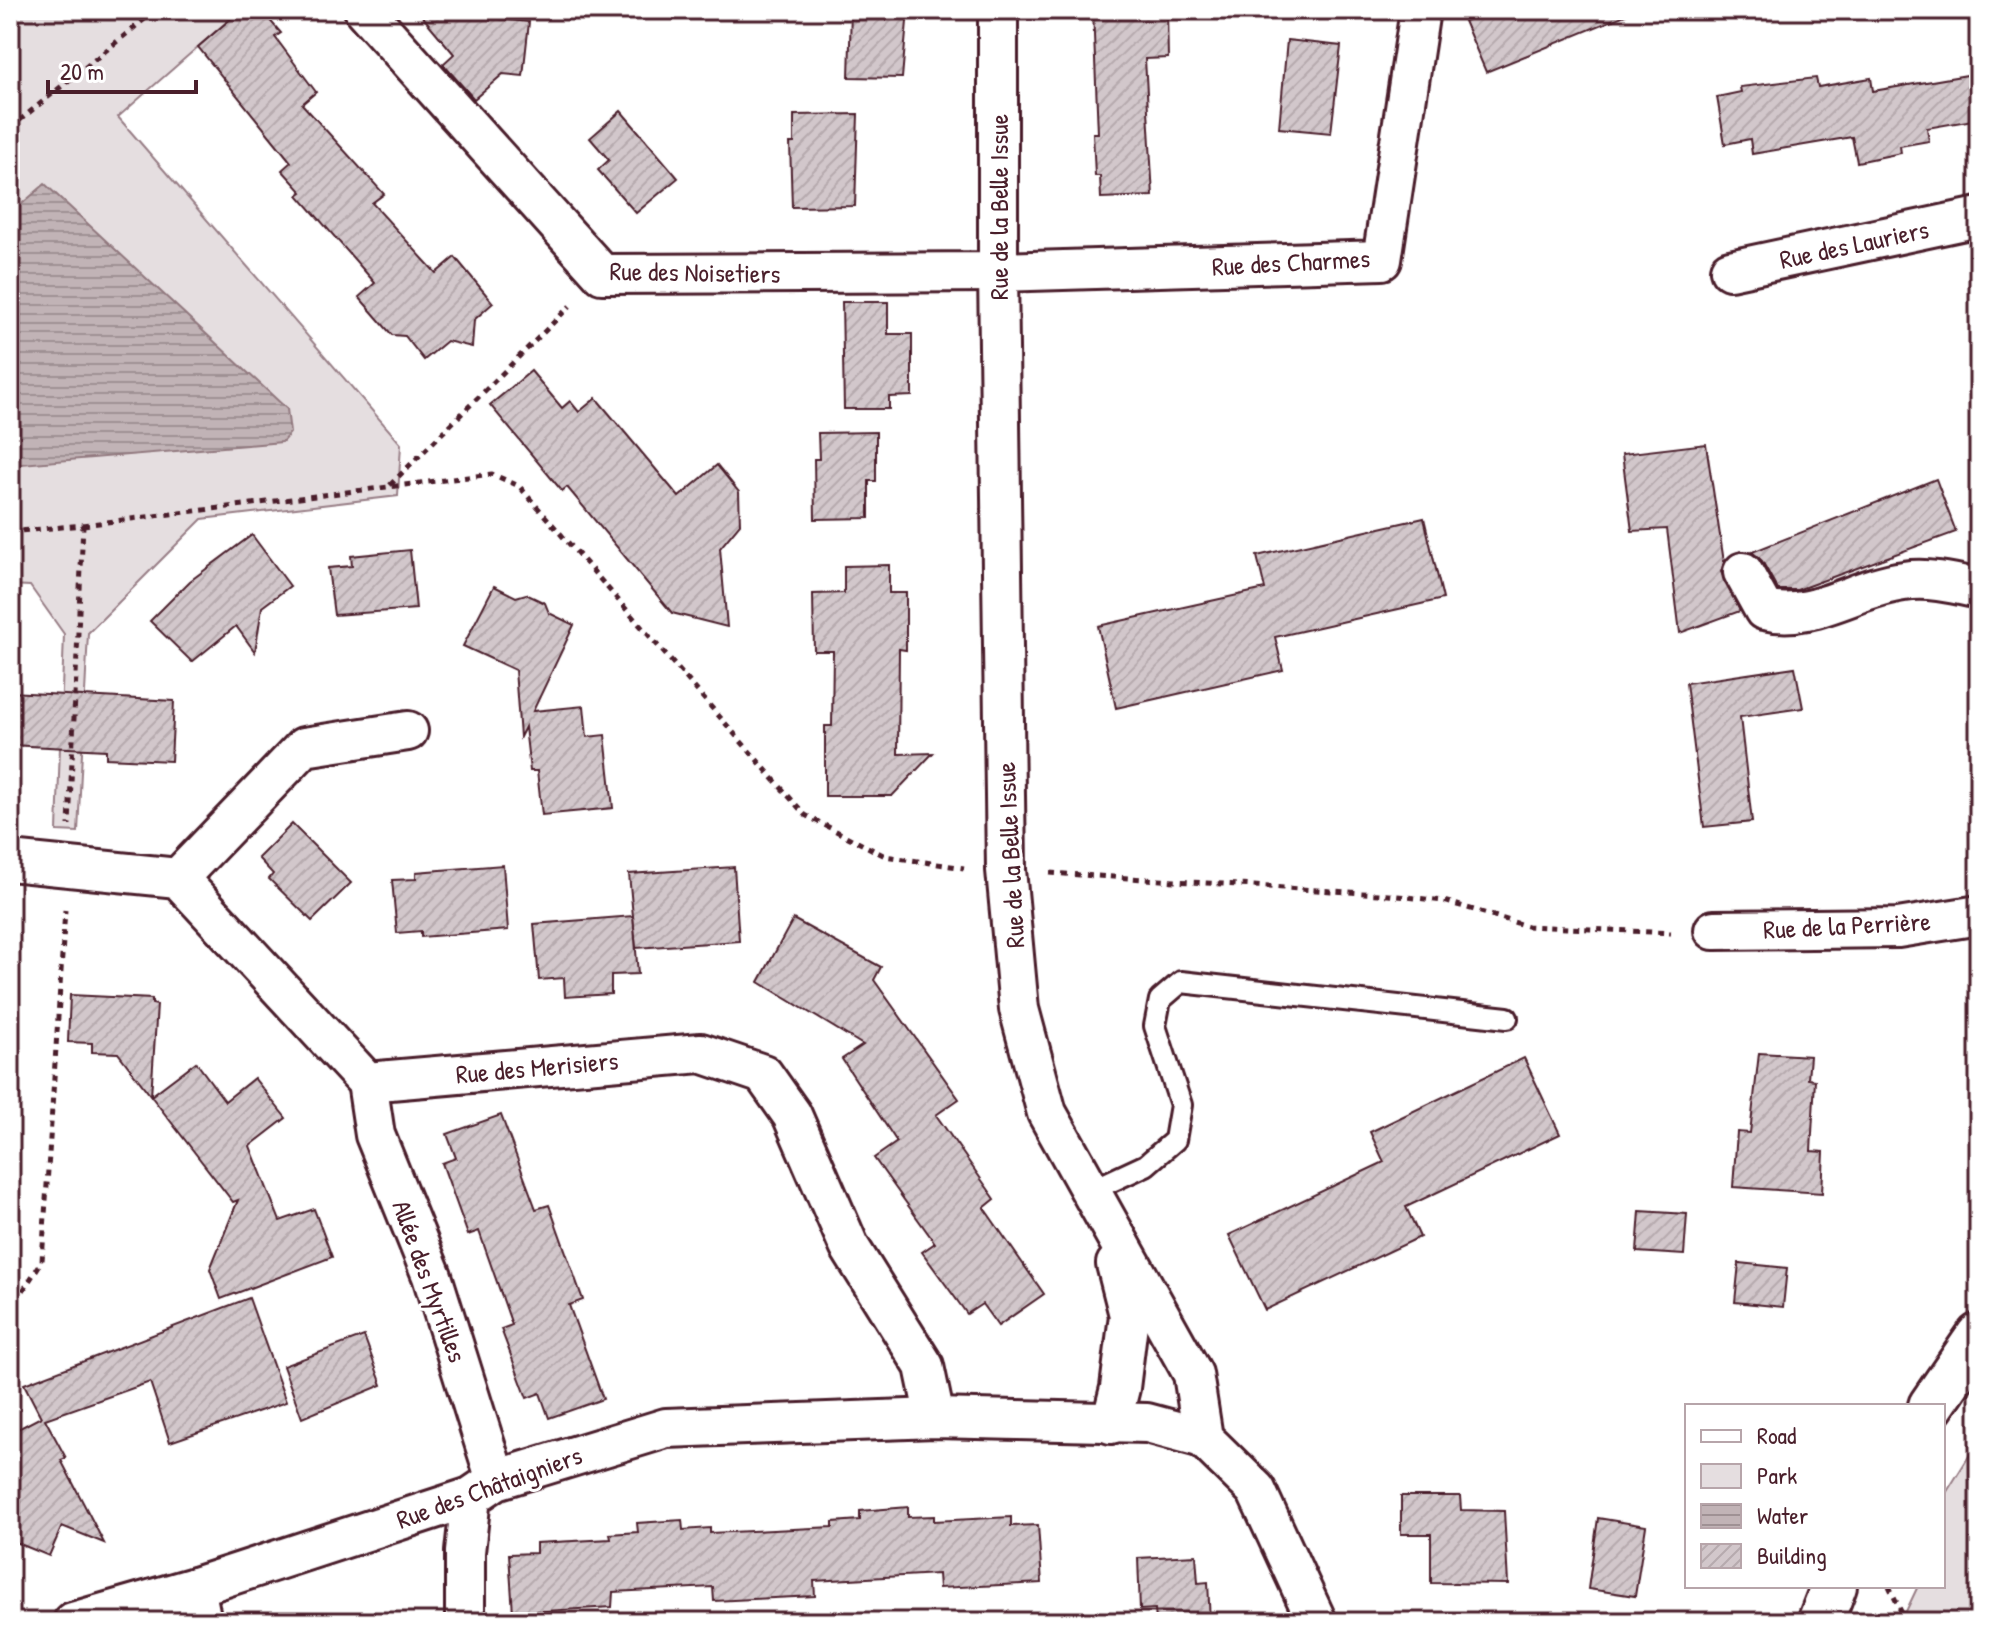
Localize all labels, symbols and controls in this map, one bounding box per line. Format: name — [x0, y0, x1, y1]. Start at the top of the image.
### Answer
scale bar — [48, 44, 196, 94]
text: 20 m — [60, 55, 104, 87]
street label: Rue de la Belle Issue — [981, 114, 1016, 300]
street label: Rue des Lauriers — [1776, 211, 1932, 277]
street label: Rue des Charmes — [1211, 240, 1371, 284]
street label: Rue des Noisetiers — [609, 253, 781, 291]
street label: Rue de la Belle Issue — [988, 761, 1032, 949]
street label: Rue de la Perrière — [1762, 903, 1932, 947]
street label: Rue des Merisiers — [454, 1042, 620, 1092]
street label: Allée des Myrtilles — [385, 1195, 475, 1367]
legend — [1685, 1404, 1945, 1588]
text: Road — [1757, 1419, 1796, 1451]
street label: Rue des Châtaigniers — [391, 1437, 587, 1537]
text: Park — [1757, 1459, 1797, 1491]
text: Water — [1757, 1499, 1808, 1531]
text: Building — [1757, 1539, 1827, 1571]

